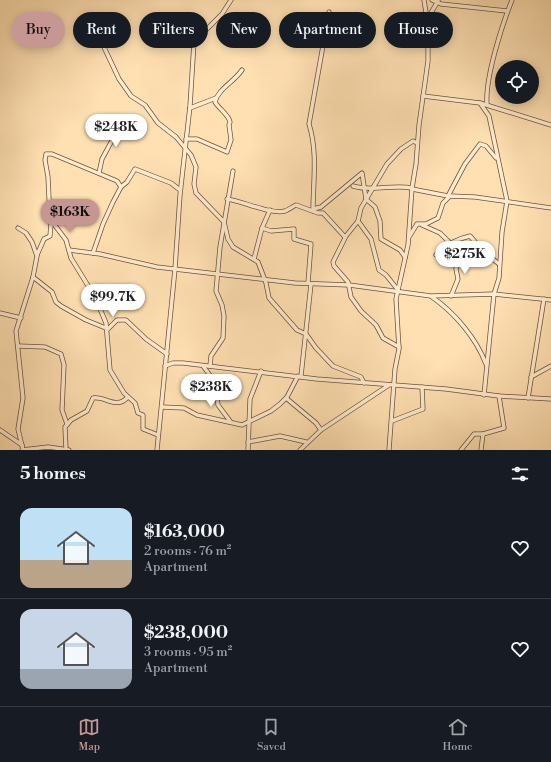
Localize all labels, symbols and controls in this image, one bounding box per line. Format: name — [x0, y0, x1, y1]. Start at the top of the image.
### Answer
chip: Buy — [12, 12, 65, 48]
chip: Rent — [73, 12, 131, 48]
chip: Filters — [139, 12, 208, 48]
chip: New — [216, 12, 271, 48]
chip: Apartment — [279, 12, 376, 48]
chip: House — [384, 12, 453, 48]
map controls — [495, 60, 539, 104]
button: locate — [495, 60, 539, 104]
pin: $248K — [88, 114, 144, 148]
text: $248K — [94, 119, 138, 135]
pin: $163K — [42, 199, 98, 233]
text: $163K — [50, 204, 90, 220]
pin: $275K — [437, 241, 493, 275]
text: $275K — [444, 246, 486, 262]
pin: $99.7K — [80, 284, 146, 318]
text: $99.7K — [90, 289, 136, 305]
pin: $238K — [183, 374, 239, 408]
text: $238K — [190, 379, 232, 395]
text: 5 homes — [20, 463, 86, 485]
icon: filters — [509, 463, 531, 485]
text: $163,000 — [144, 521, 225, 543]
icon: home — [52, 524, 100, 572]
icon: heart — [509, 537, 531, 559]
text: 2 rooms · 76 m² — [144, 543, 231, 559]
text: Apartment — [144, 559, 208, 575]
text: $238,000 — [144, 622, 228, 644]
icon: home — [52, 625, 100, 673]
icon: heart — [509, 638, 531, 660]
text: 3 rooms · 95 m² — [144, 644, 232, 660]
text: Apartment — [144, 660, 208, 676]
tab: Map — [78, 716, 100, 754]
tab: Saved — [257, 716, 286, 754]
tab: Home — [442, 716, 473, 754]

